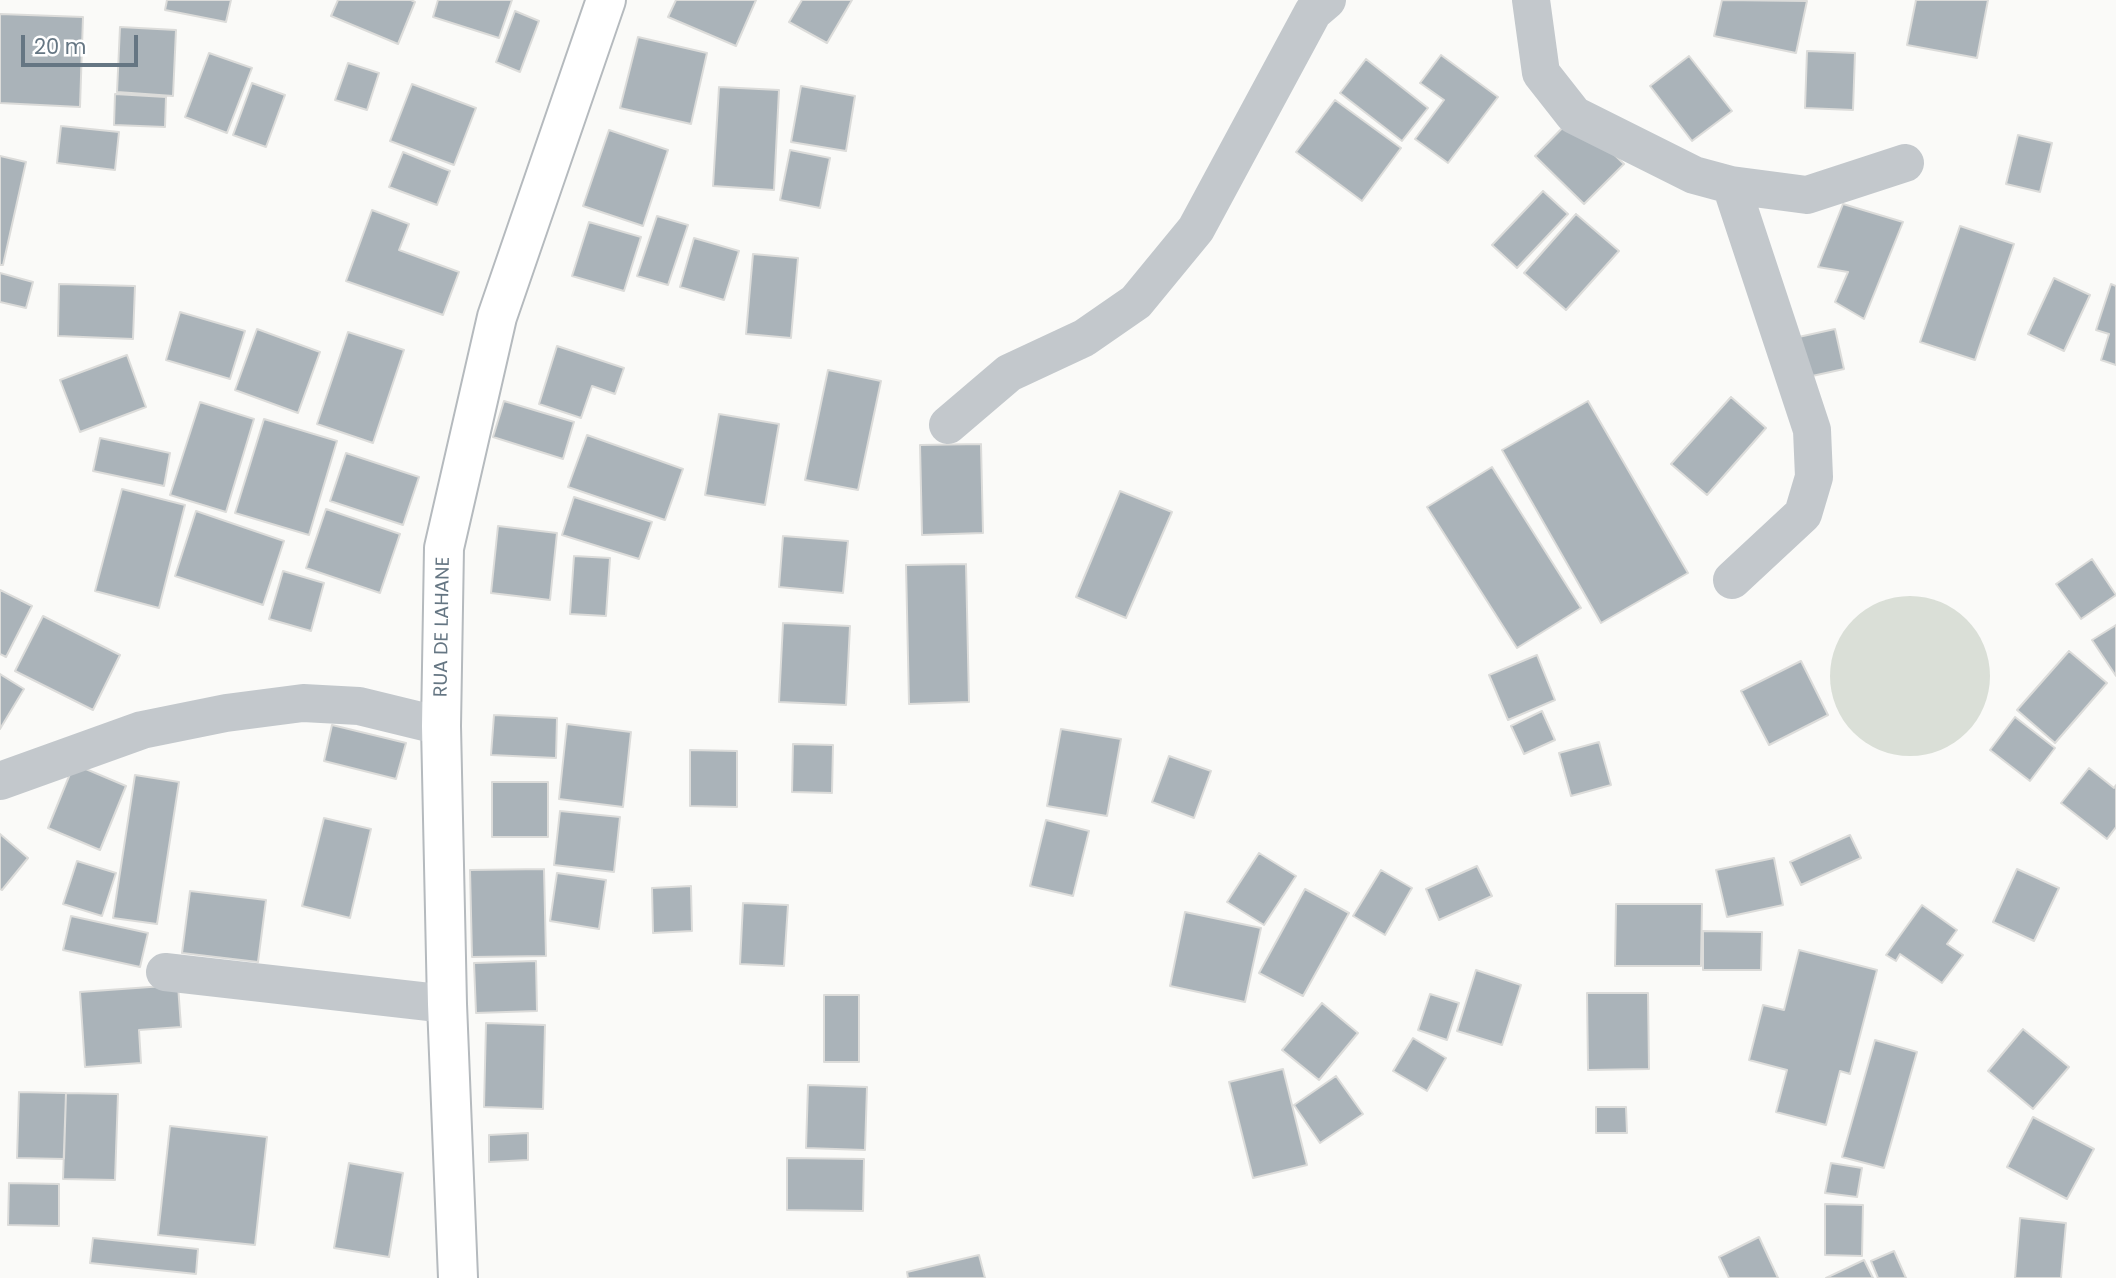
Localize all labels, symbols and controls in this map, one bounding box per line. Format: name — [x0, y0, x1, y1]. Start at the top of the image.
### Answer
scale bar — [24, 21, 142, 65]
text: 20 m — [34, 32, 87, 61]
street label: RUA DE LAHANE — [430, 557, 456, 697]

